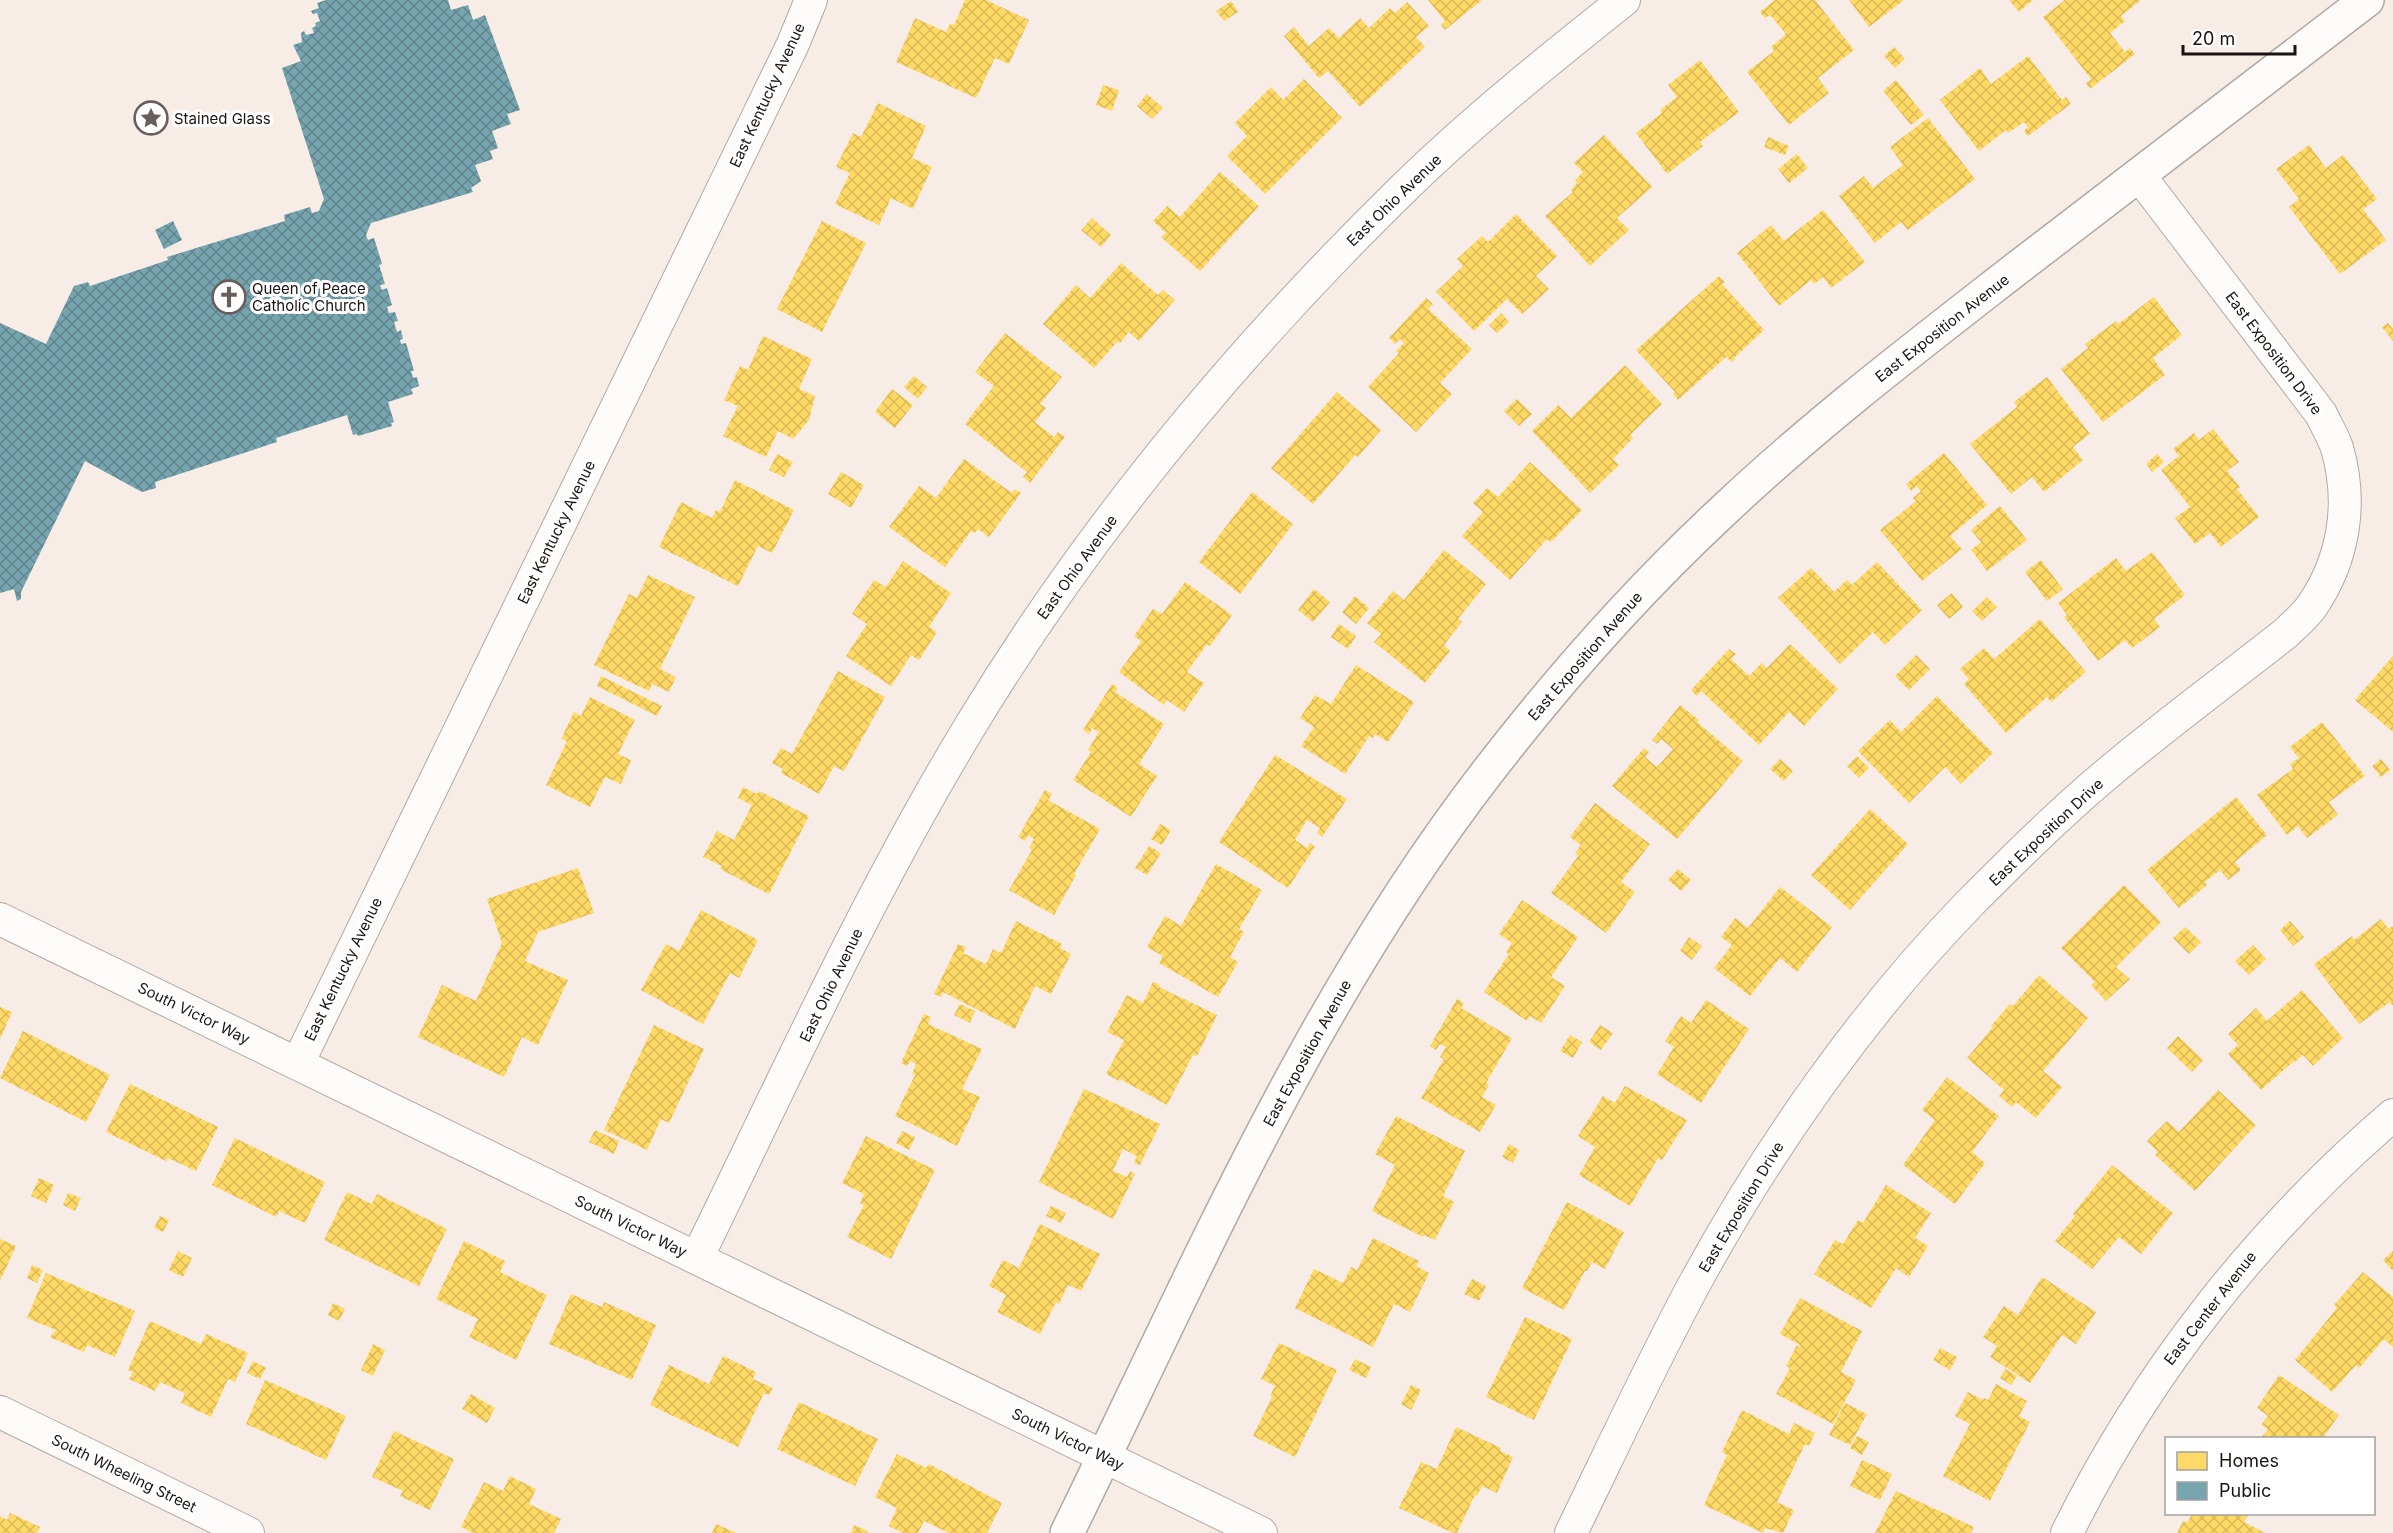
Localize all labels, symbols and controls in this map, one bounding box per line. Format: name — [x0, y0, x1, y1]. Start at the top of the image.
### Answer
scale bar — [2183, 18, 2296, 56]
street label: East Kentucky Avenue — [725, 20, 809, 170]
text: 20 m — [2192, 28, 2235, 49]
place icon: Stained Glass — [133, 100, 169, 136]
place label: Stained Glass — [174, 109, 271, 128]
street label: East Ohio Avenue — [1343, 150, 1445, 250]
street label: East Exposition Avenue — [1871, 270, 2013, 386]
church icon: Queen of Peace Catholic Church — [211, 279, 247, 315]
place label: Queen of Peace Catholic Church — [252, 279, 366, 315]
street label: East Exposition Drive — [2221, 288, 2327, 418]
street label: East Kentucky Avenue — [513, 457, 599, 607]
street label: East Ohio Avenue — [1033, 511, 1121, 623]
street label: East Exposition Avenue — [1524, 588, 1646, 724]
street label: East Exposition Drive — [1985, 774, 2107, 890]
street label: East Kentucky Avenue — [300, 894, 386, 1044]
street label: East Ohio Avenue — [795, 925, 867, 1045]
street label: East Exposition Avenue — [1259, 976, 1355, 1130]
street label: South Victor Way — [135, 978, 254, 1049]
street label: East Exposition Drive — [1694, 1138, 1788, 1276]
street label: South Victor Way — [572, 1191, 691, 1262]
street label: East Center Avenue — [2160, 1247, 2260, 1369]
street label: South Victor Way — [1009, 1404, 1128, 1475]
street label: South Wheeling Street — [49, 1430, 199, 1516]
legend — [2165, 1437, 2375, 1515]
text: Homes — [2219, 1450, 2279, 1471]
text: Public — [2219, 1480, 2271, 1501]

